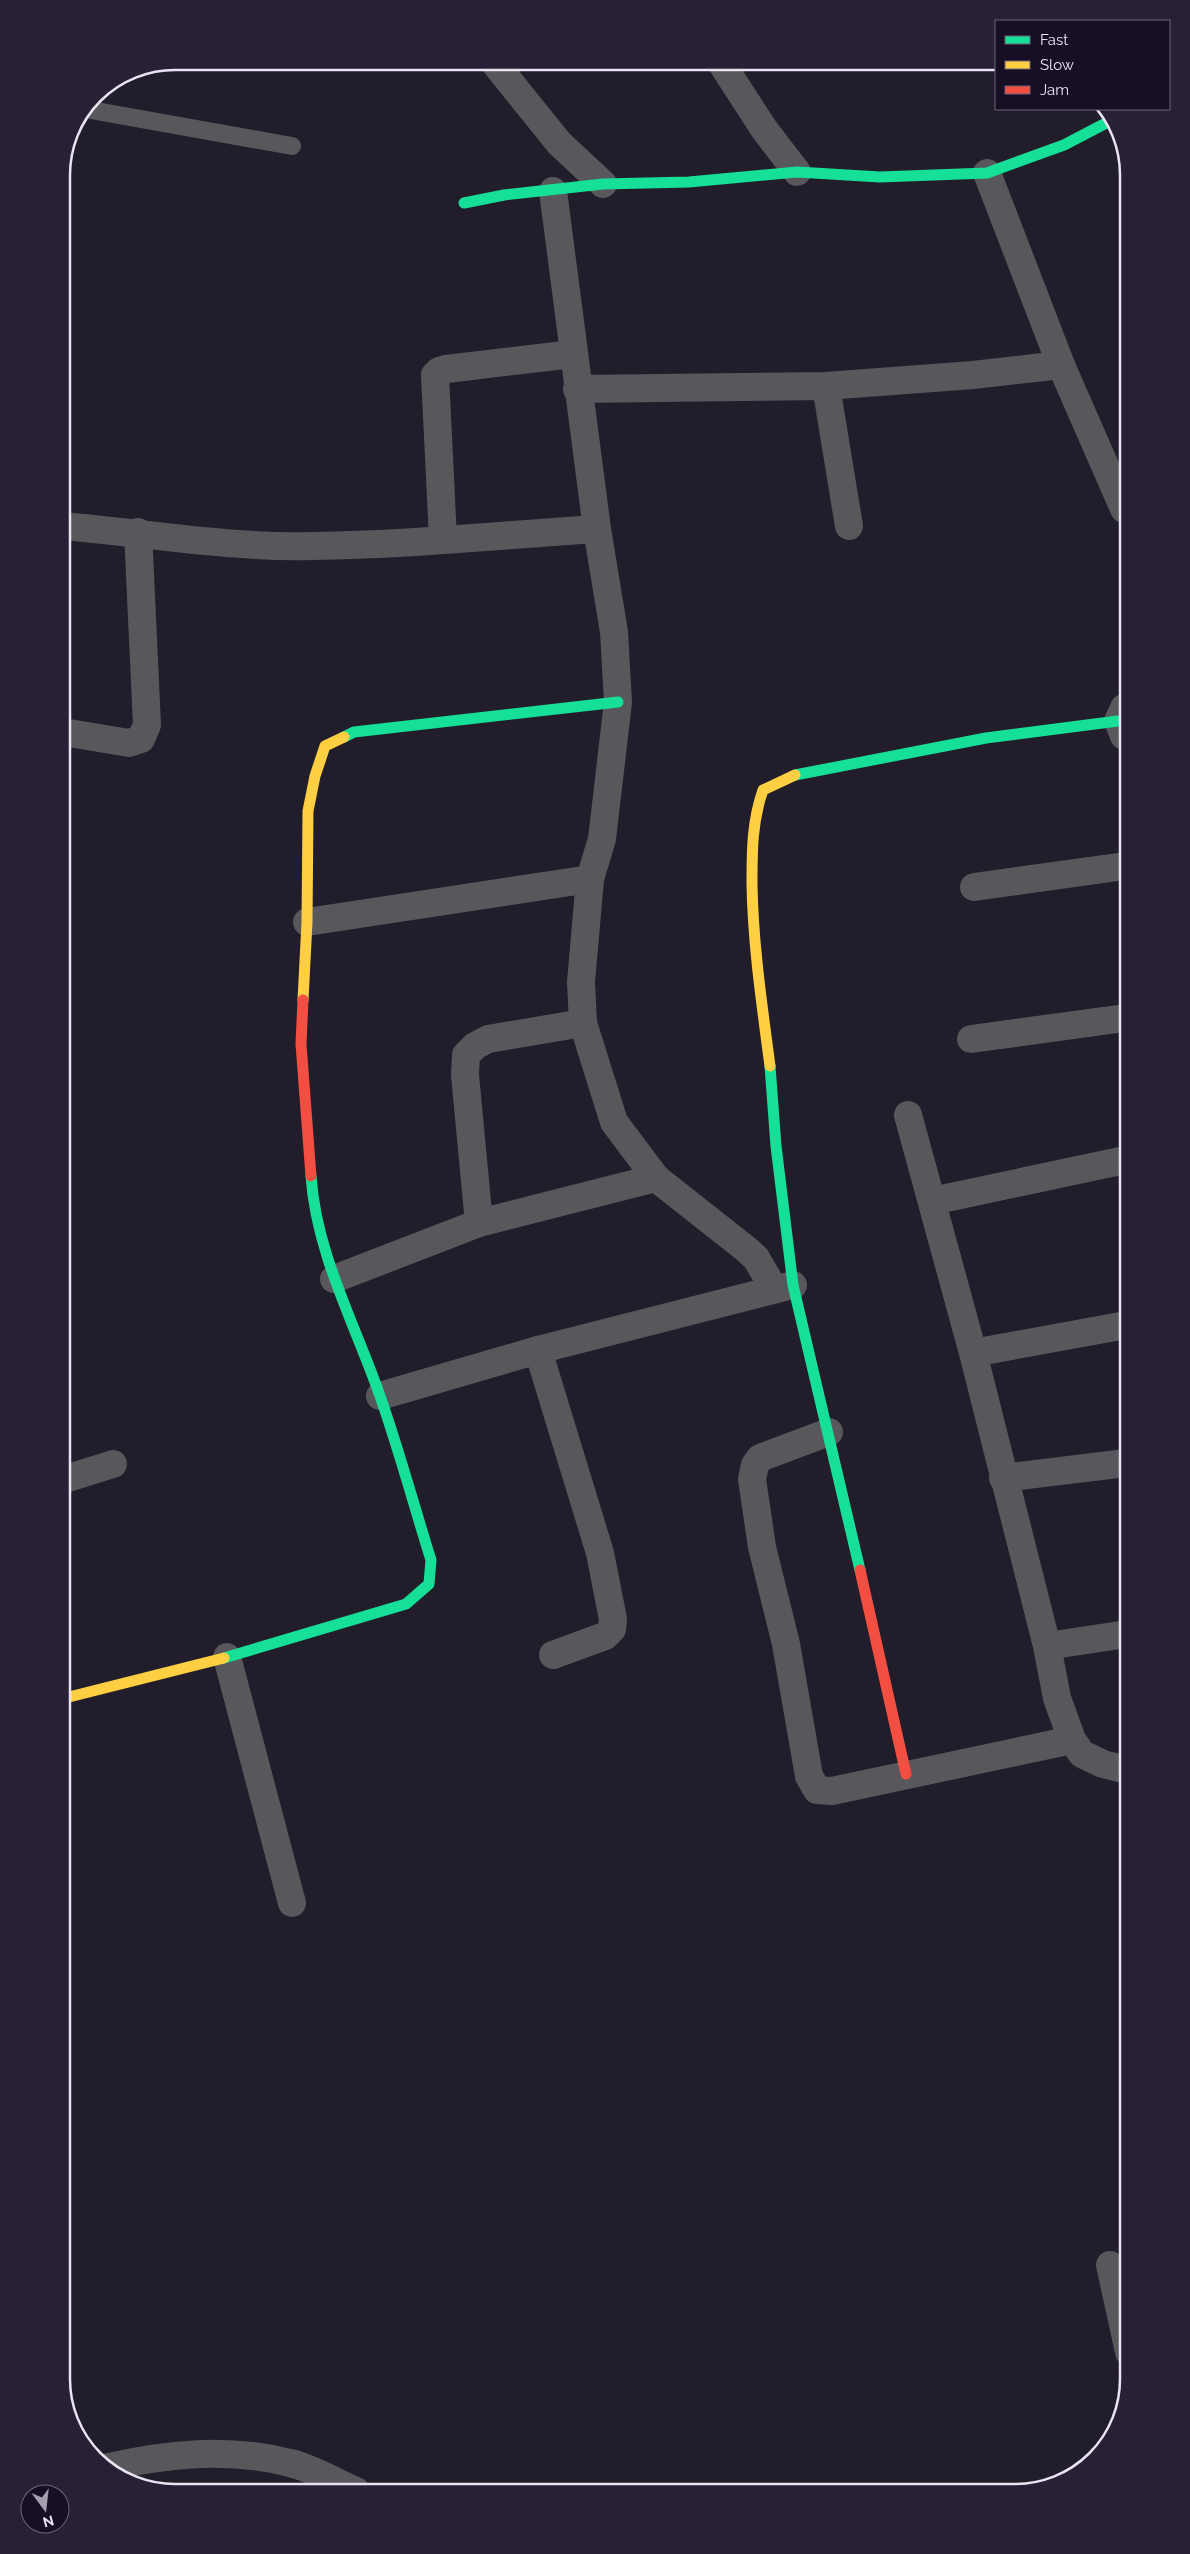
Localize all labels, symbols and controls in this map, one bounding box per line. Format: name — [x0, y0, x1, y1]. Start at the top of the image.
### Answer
legend — [995, 20, 1170, 110]
text: Fast — [1040, 31, 1068, 49]
text: Slow — [1040, 56, 1074, 74]
text: Jam — [1040, 81, 1069, 99]
north arrow — [20, 2484, 70, 2534]
text: N — [41, 2512, 56, 2531]

